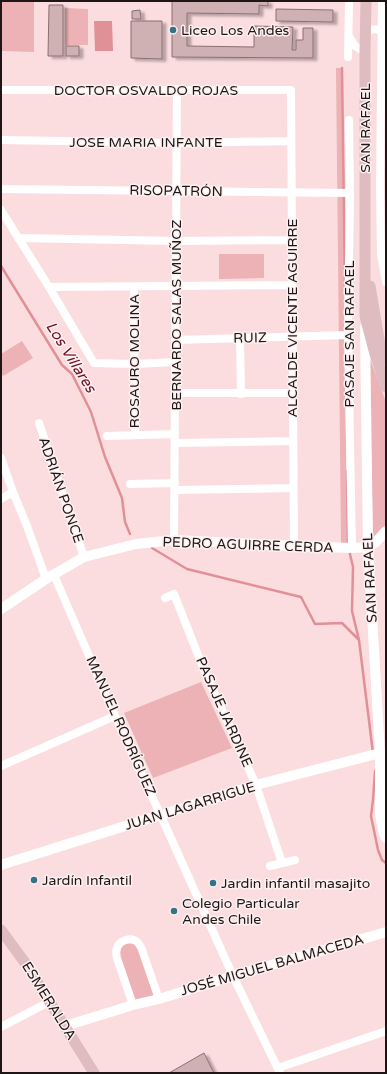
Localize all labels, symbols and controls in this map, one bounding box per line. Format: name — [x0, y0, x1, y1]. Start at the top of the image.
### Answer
place label: Liceo Los Andes — [181, 22, 290, 39]
marker: Liceo Los Andes — [168, 25, 178, 35]
street label: DOCTOR OSVALDO ROJAS — [54, 82, 239, 99]
street label: SAN RAFAEL — [357, 83, 374, 173]
street label: JOSE MARIA INFANTE — [69, 134, 223, 151]
street label: RISOPATRÓN — [129, 182, 223, 200]
street label: BERNARDO SALAS MUÑOZ — [168, 219, 185, 411]
street label: ALCALDE VICENTE AGUIRRE — [284, 219, 301, 417]
street label: PASAJE SAN RAFAEL — [341, 261, 358, 408]
street label: ROSAURO MOLINA — [126, 294, 143, 428]
water label: Los Villares — [42, 318, 101, 397]
street label: RUIZ — [233, 329, 267, 347]
street label: ADRIÁN PONCE — [35, 435, 87, 545]
street label: SAN RAFAEL — [359, 533, 381, 623]
street label: PEDRO AGUIRRE CERDA — [162, 534, 334, 556]
street label: MANUEL RODRÍGUEZ — [82, 653, 160, 799]
street label: PASAJE JARDINE — [192, 654, 256, 770]
street label: JUAN LAGARRIGUE — [123, 778, 257, 834]
place label: Jardín Infantil — [42, 872, 132, 889]
marker: Jardín Infantil — [29, 875, 39, 885]
place label: Jardin infantil masajito — [221, 875, 370, 892]
marker: Jardin infantil masajito — [208, 878, 218, 888]
place label: Colegio Particular Andes Chile — [182, 895, 300, 928]
marker: Colegio Particular Andes Chile — [169, 906, 179, 916]
street label: JOSÉ MIGUEL BALMACEDA — [178, 931, 366, 999]
street label: ESMERALDA — [18, 959, 80, 1043]

